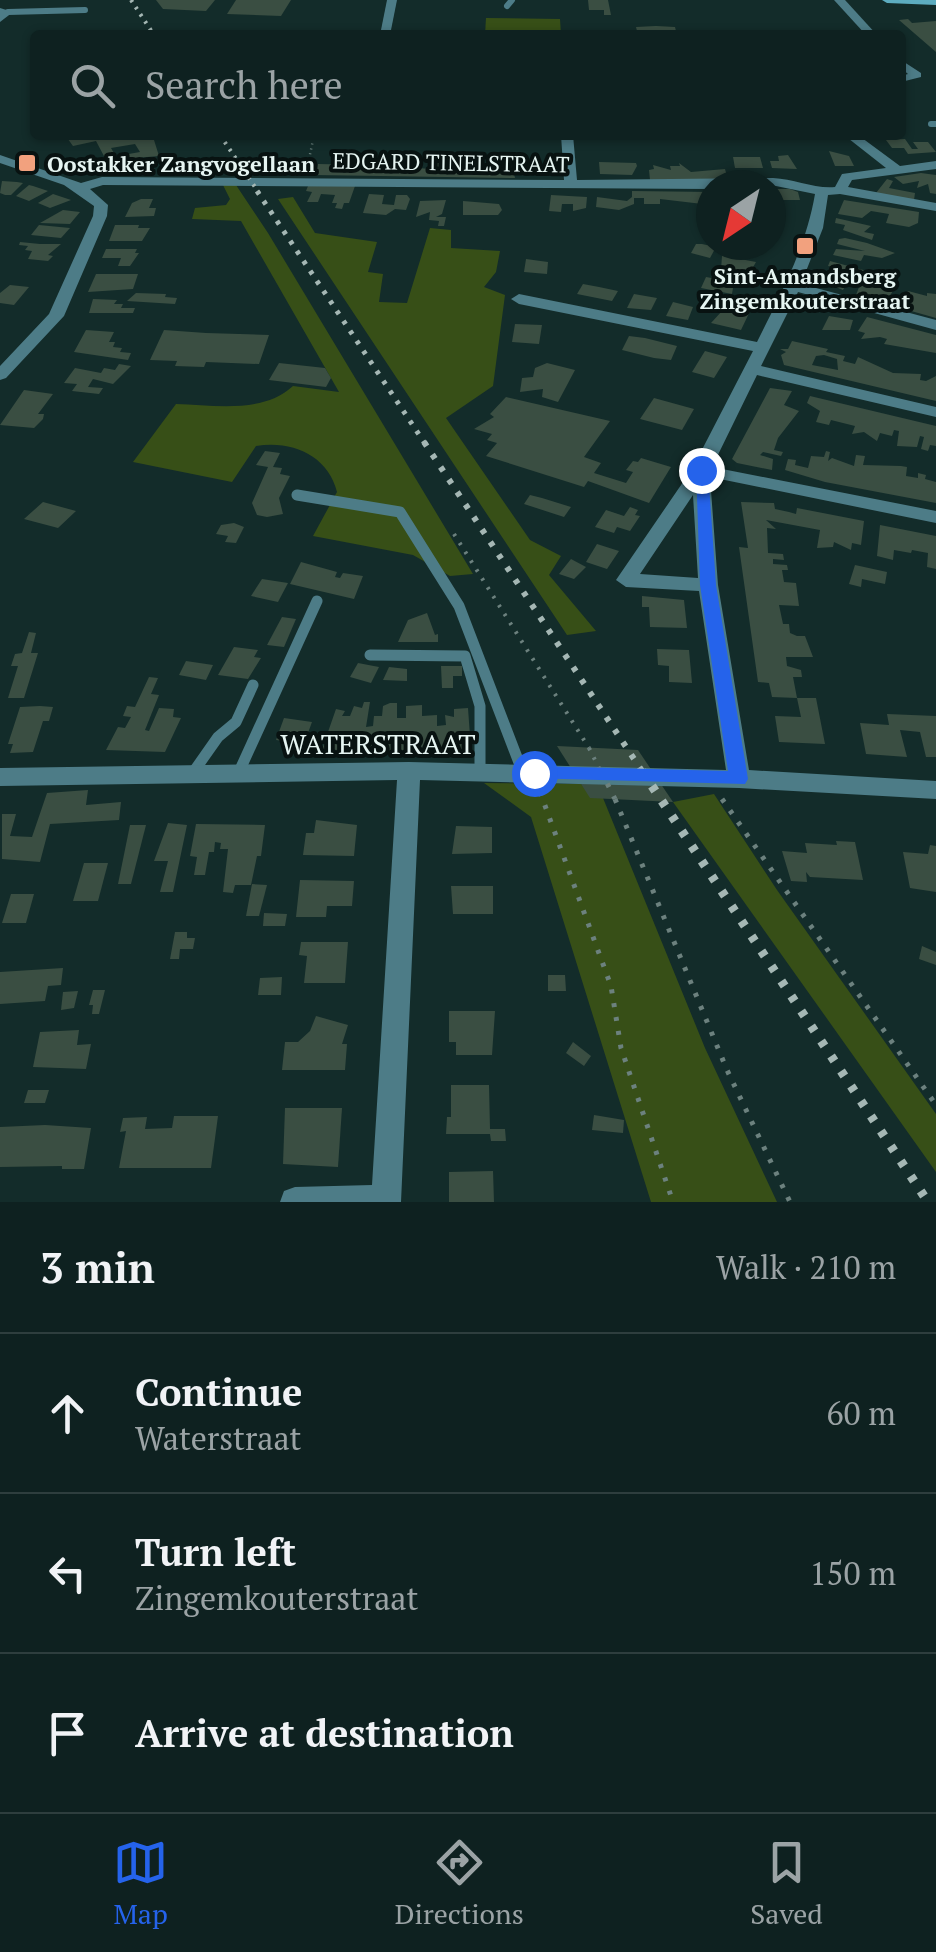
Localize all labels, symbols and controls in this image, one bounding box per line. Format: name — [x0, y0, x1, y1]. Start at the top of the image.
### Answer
search box — [30, 30, 906, 140]
icon: search — [65, 58, 120, 113]
text: Search here — [145, 60, 343, 110]
street label: EDGARD TINELSTRAAT — [332, 145, 570, 179]
place label: Oostakker Zangvogellaan — [47, 149, 315, 178]
marker: Oostakker Zangvogellaan — [16, 152, 38, 174]
north arrow — [696, 170, 786, 260]
marker: Sint-Amandsberg Zingemkouterstraat — [794, 235, 816, 257]
place label: Sint-Amandsberg Zingemkouterstraat — [700, 261, 911, 315]
route end — [679, 448, 725, 494]
street label: WATERSTRAAT — [280, 725, 476, 762]
route start — [512, 751, 558, 797]
text: 3 min — [40, 1239, 155, 1295]
text: Walk · 210 m — [716, 1246, 896, 1288]
text: Continue — [135, 1367, 302, 1417]
icon: ahead — [40, 1386, 95, 1441]
text: 60 m — [826, 1392, 896, 1434]
text: Waterstraat — [135, 1417, 301, 1459]
text: Turn left — [135, 1527, 296, 1577]
icon: left — [40, 1546, 95, 1601]
text: 150 m — [809, 1552, 896, 1594]
text: Zingemkouterstraat — [135, 1577, 418, 1619]
icon: arrive — [40, 1706, 95, 1761]
text: Arrive at destination — [135, 1708, 514, 1758]
tab: Map — [113, 1835, 168, 1932]
tab: Directions — [395, 1835, 524, 1932]
tab: Saved — [750, 1835, 823, 1932]

